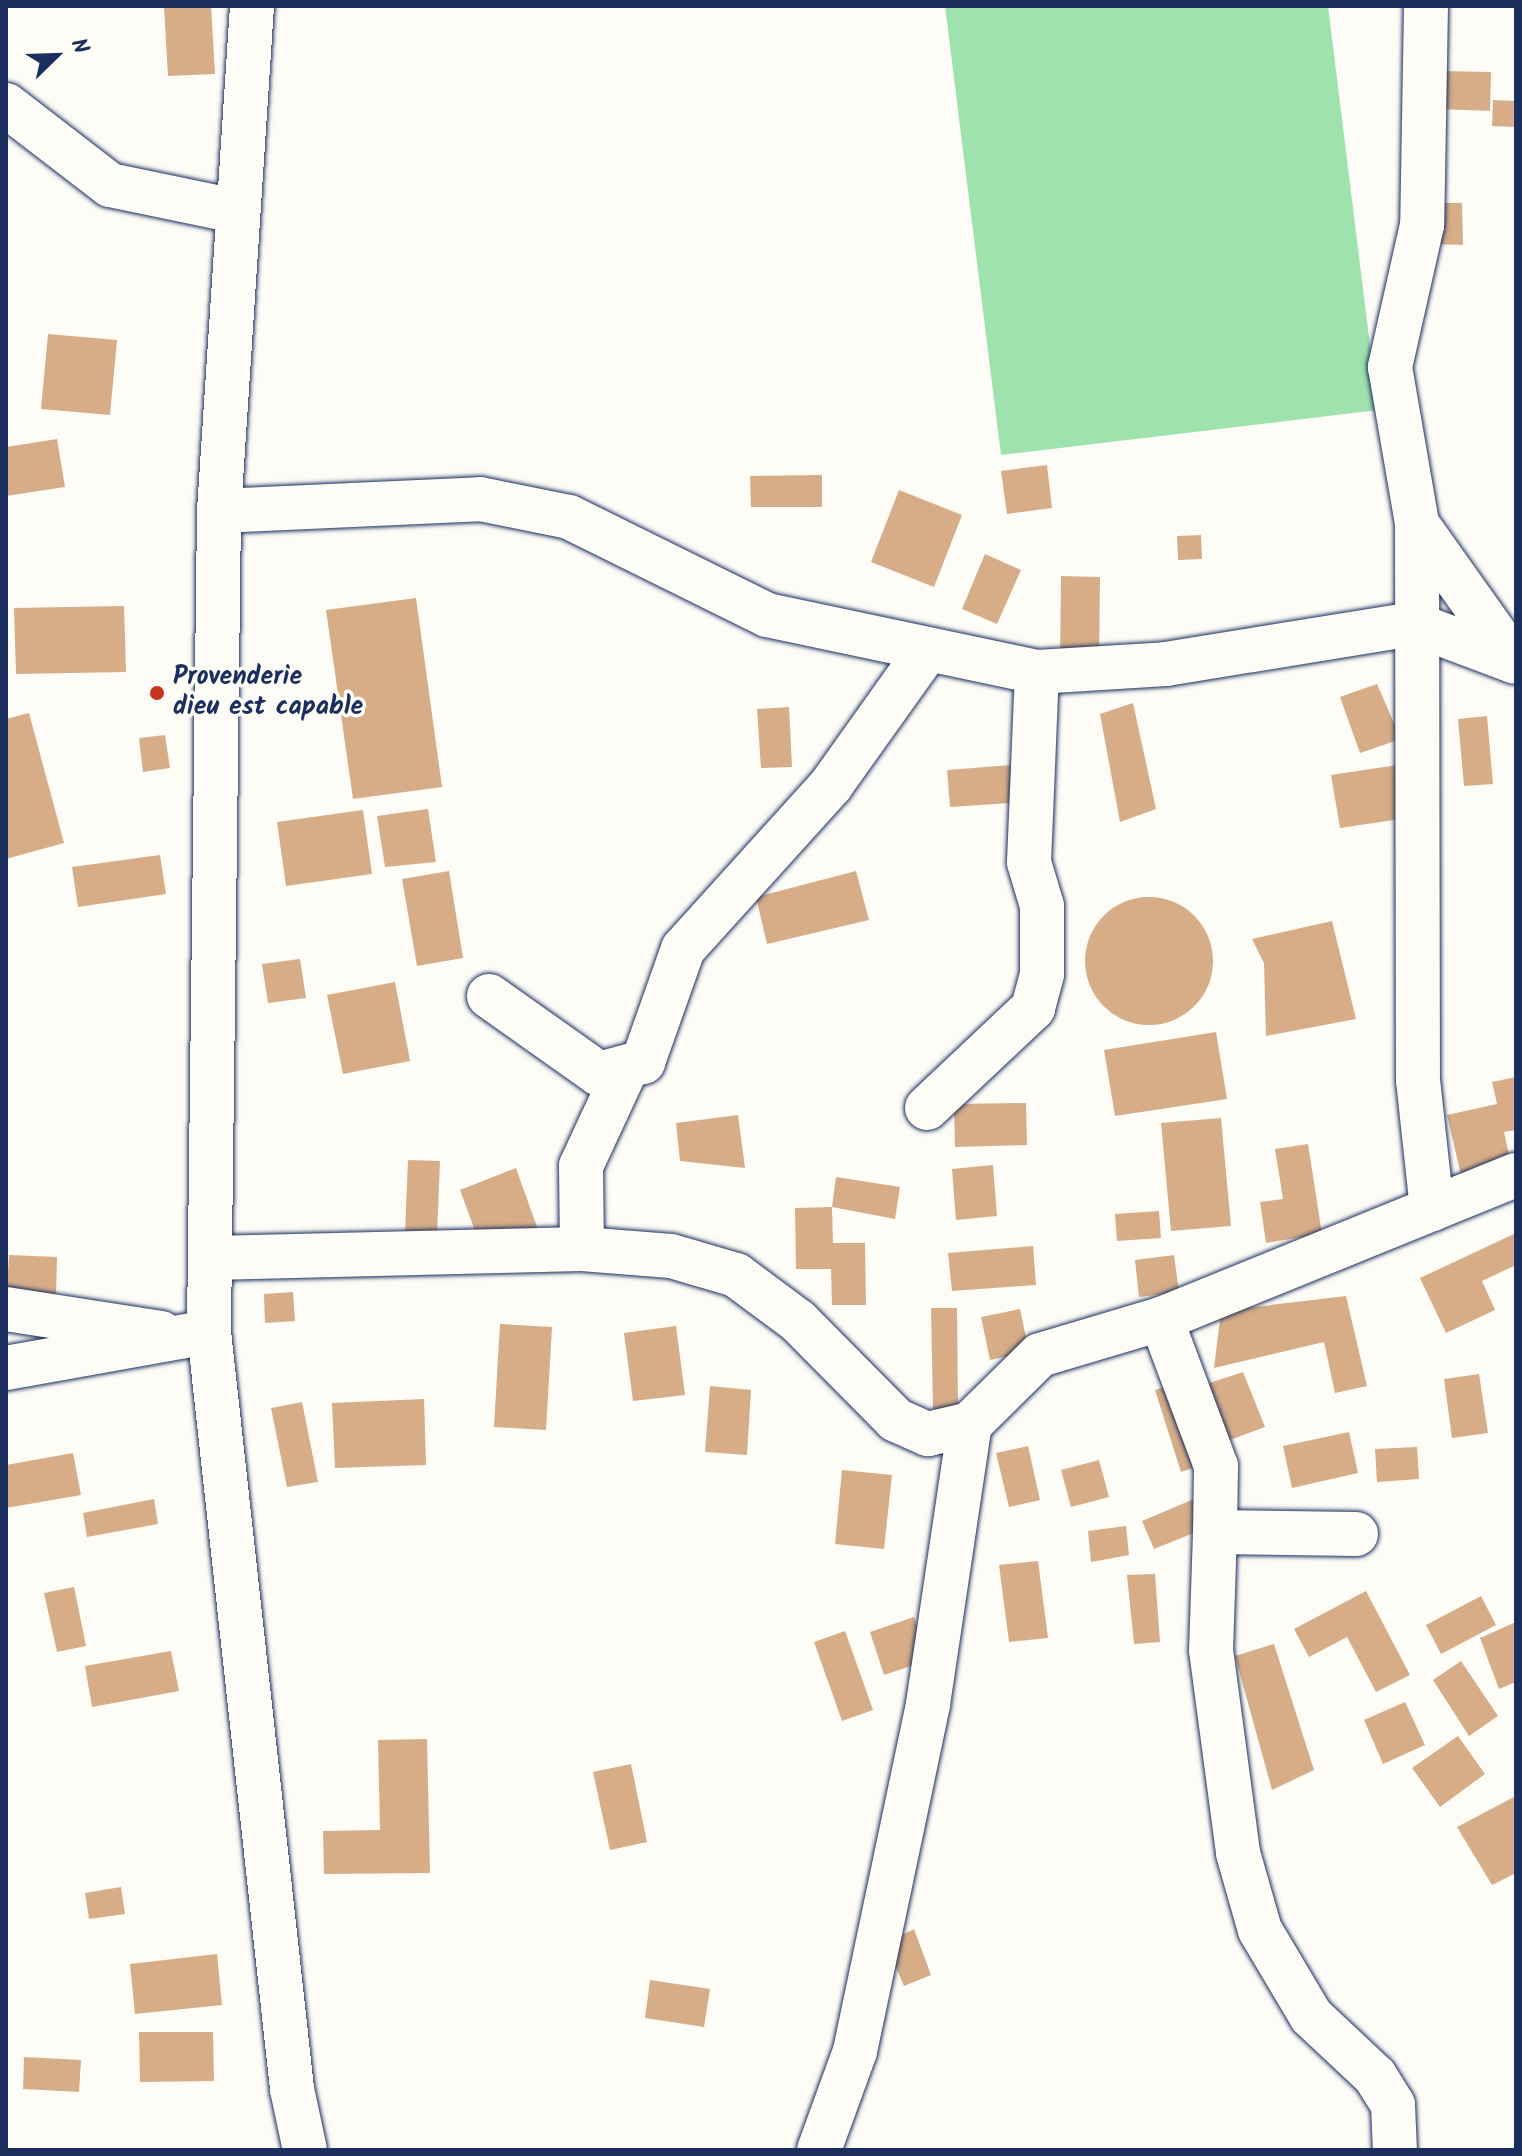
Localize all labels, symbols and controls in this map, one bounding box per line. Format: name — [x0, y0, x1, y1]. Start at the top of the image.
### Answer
north arrow — [16, 16, 96, 96]
text: N — [60, 33, 97, 60]
place label: Provenderie dieu est capable — [173, 662, 363, 724]
marker: Provenderie dieu est capable — [148, 684, 166, 702]

